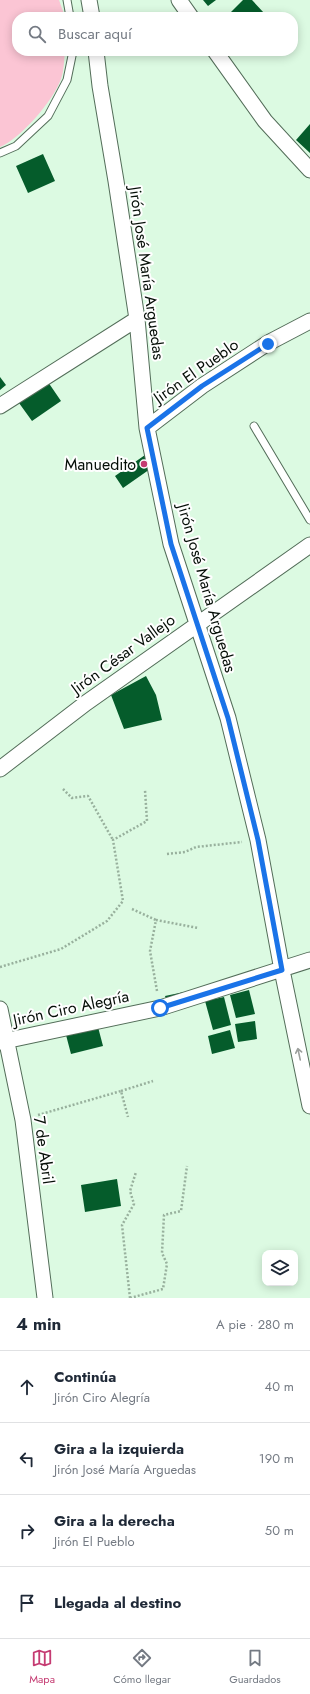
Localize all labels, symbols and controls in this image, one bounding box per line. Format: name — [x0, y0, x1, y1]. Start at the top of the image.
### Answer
search box — [12, 12, 298, 56]
icon: search — [26, 23, 48, 45]
text: Buscar aquí — [58, 23, 132, 45]
street label: Jirón José María Arguedas — [123, 183, 171, 361]
street label: Jirón El Pueblo — [147, 333, 243, 410]
route end — [259, 335, 277, 353]
place label: Manuedito — [64, 453, 136, 476]
marker: Manuedito — [139, 459, 149, 469]
street label: Jirón José María Arguedas — [171, 499, 242, 675]
street label: Jirón César Vallejo — [65, 608, 180, 701]
street label: Jirón Ciro Alegría — [9, 984, 131, 1032]
route start — [151, 999, 169, 1017]
one-way arrow — [295, 1048, 303, 1061]
street label: 7 de Abril — [28, 1115, 60, 1185]
map controls — [262, 1250, 298, 1286]
button: layers — [262, 1250, 298, 1286]
text: 4 min — [16, 1312, 61, 1336]
text: A pie · 280 m — [216, 1315, 294, 1334]
text: Continúa — [54, 1366, 116, 1388]
icon: ahead — [16, 1376, 38, 1398]
text: 40 m — [265, 1377, 294, 1396]
text: Jirón Ciro Alegría — [54, 1388, 150, 1407]
text: Gira a la izquierda — [54, 1438, 184, 1460]
icon: left — [16, 1448, 38, 1470]
text: 190 m — [259, 1449, 294, 1468]
text: Jirón José María Arguedas — [54, 1460, 196, 1479]
text: Gira a la derecha — [54, 1510, 175, 1532]
icon: right — [16, 1520, 38, 1542]
text: 50 m — [265, 1521, 294, 1540]
text: Jirón El Pueblo — [54, 1532, 135, 1551]
icon: arrive — [16, 1592, 38, 1614]
text: Llegada al destino — [54, 1592, 181, 1614]
tab: Mapa — [29, 1647, 55, 1687]
tab: Cómo llegar — [113, 1647, 171, 1687]
tab: Guardados — [229, 1647, 281, 1687]

